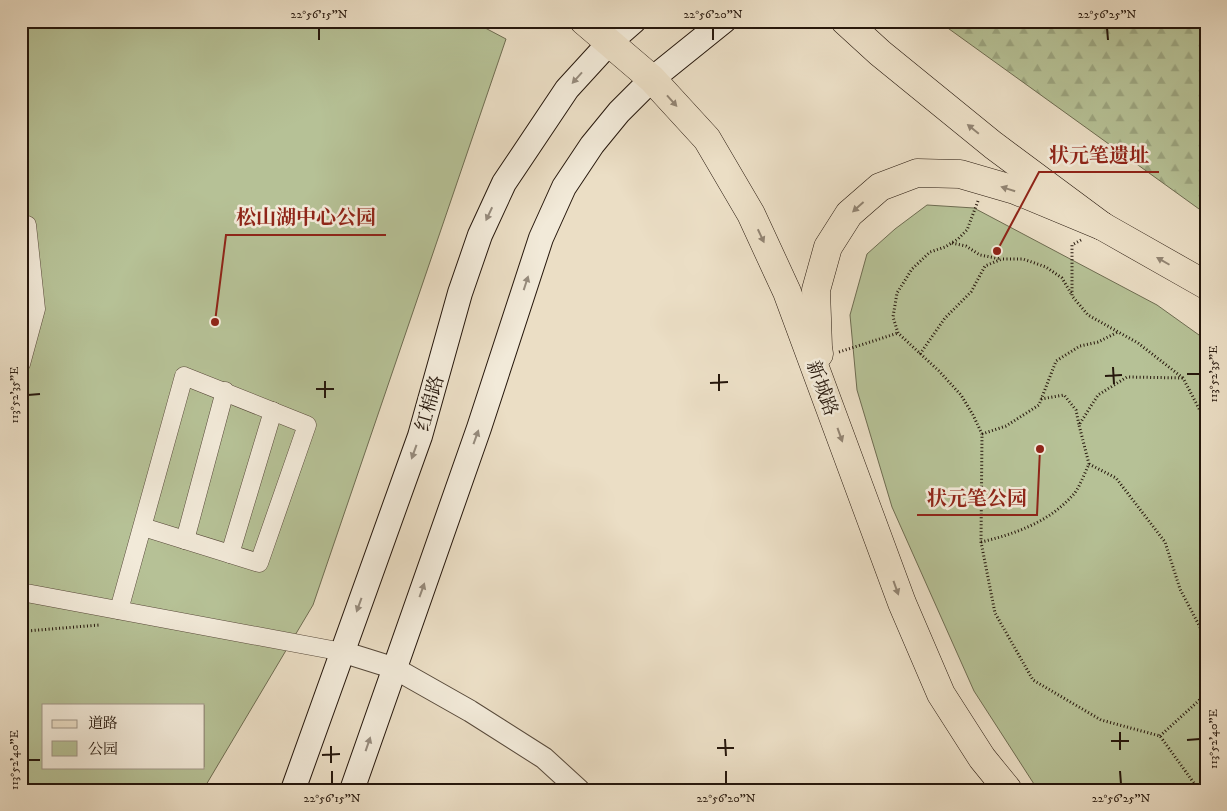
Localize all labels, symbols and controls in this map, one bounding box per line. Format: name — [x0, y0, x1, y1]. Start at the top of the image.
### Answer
text: 22°56'15"N — [290, 7, 348, 22]
text: 22°56'20"N — [683, 7, 743, 22]
text: 22°56'25"N — [1078, 7, 1136, 22]
one-way arrow — [571, 72, 583, 84]
one-way arrow — [666, 95, 678, 107]
one-way arrow — [966, 123, 979, 134]
callout: 状元笔遗址 — [1039, 137, 1159, 172]
text: 状元笔遗址 — [1049, 144, 1149, 169]
one-way arrow — [1001, 184, 1016, 192]
callout: 松山湖中心公园 — [226, 200, 386, 235]
one-way arrow — [852, 201, 864, 212]
text: 松山湖中心公园 — [236, 206, 376, 231]
one-way arrow — [485, 207, 493, 221]
one-way arrow — [757, 229, 765, 243]
one-way arrow — [1157, 256, 1170, 265]
one-way arrow — [523, 275, 531, 290]
text: 113°52'35"E — [1206, 345, 1221, 402]
street label: 新城路 — [801, 358, 842, 419]
text: 113°52'35"E — [7, 366, 22, 423]
street label: 红棉路 — [412, 373, 449, 434]
one-way arrow — [837, 428, 844, 443]
one-way arrow — [473, 430, 480, 445]
one-way arrow — [410, 445, 418, 460]
callout: 状元笔公园 — [917, 480, 1037, 515]
text: 状元笔公园 — [927, 487, 1027, 512]
one-way arrow — [892, 581, 900, 596]
one-way arrow — [419, 583, 426, 598]
one-way arrow — [355, 598, 362, 613]
legend — [42, 704, 205, 768]
text: 113°52'40"E — [1206, 709, 1221, 769]
text: 道路 — [88, 714, 118, 733]
text: 113°52'40"E — [7, 730, 22, 790]
one-way arrow — [365, 736, 372, 751]
text: 公园 — [88, 740, 118, 759]
text: 22°56'15"N — [303, 791, 361, 806]
text: 22°56'20"N — [696, 791, 756, 806]
text: 22°56'25"N — [1092, 791, 1150, 806]

